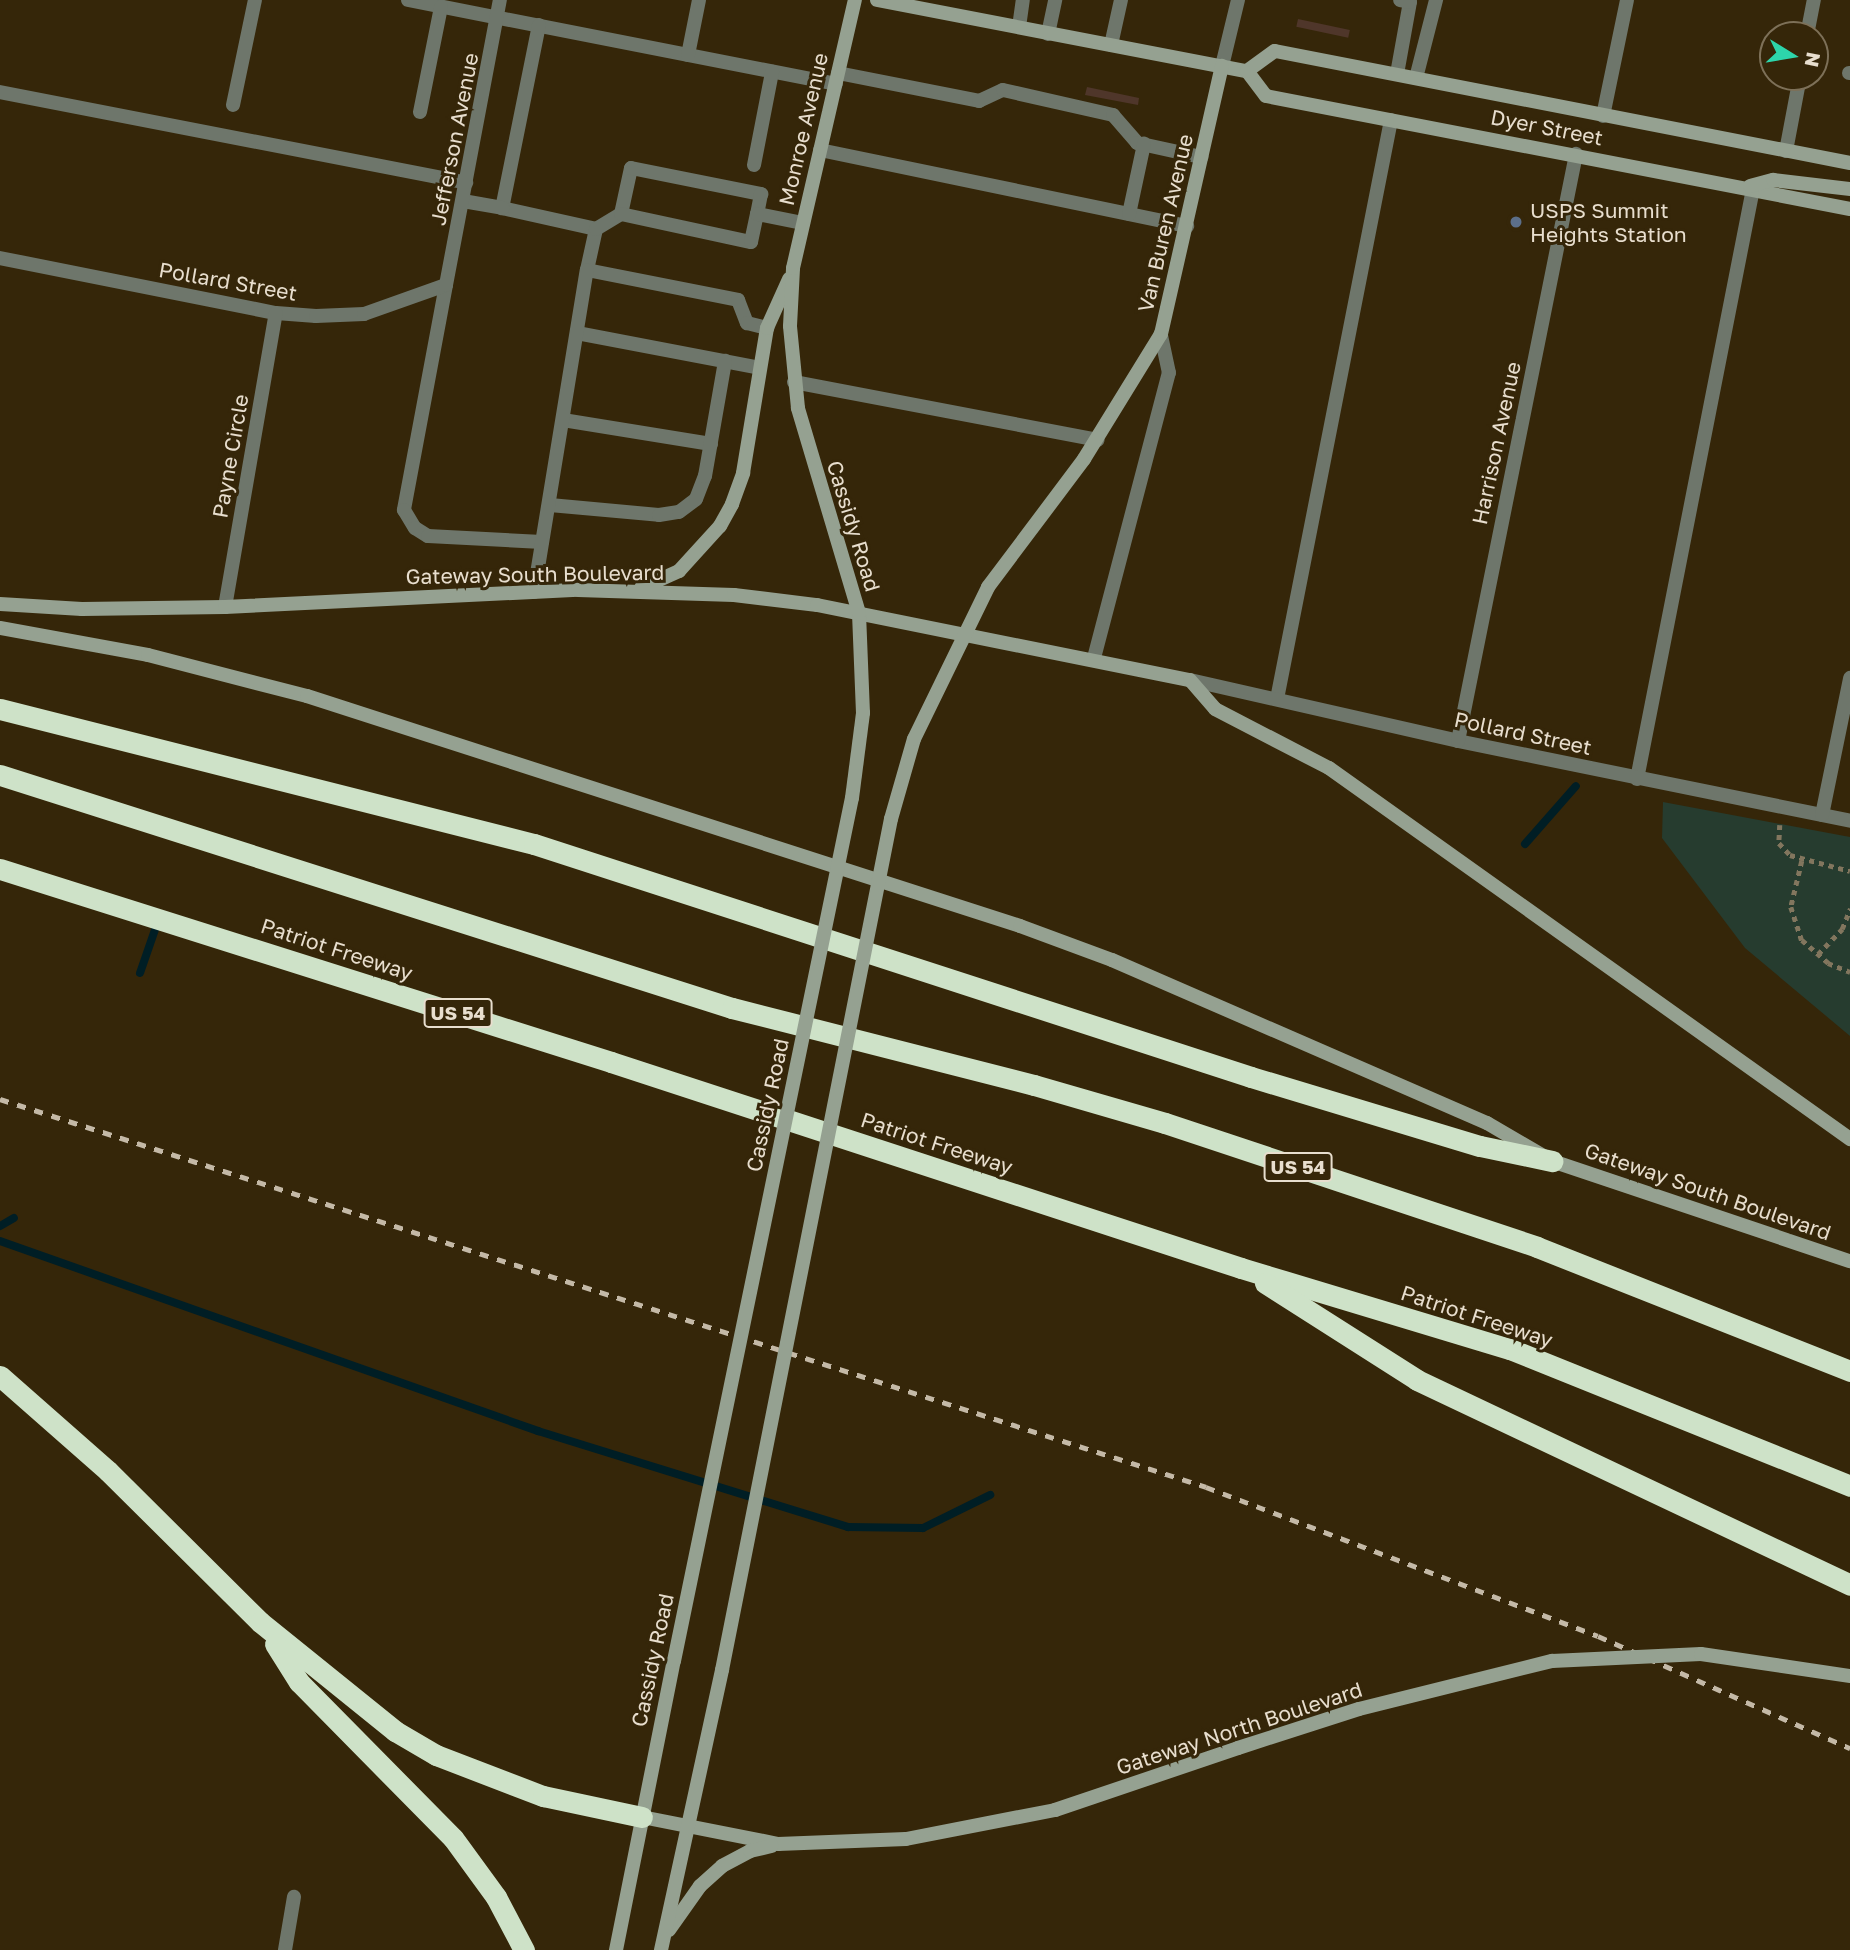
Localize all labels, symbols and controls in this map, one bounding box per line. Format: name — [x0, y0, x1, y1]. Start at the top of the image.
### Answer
north arrow — [1759, 21, 1829, 91]
street label: Monroe Avenue — [773, 50, 833, 208]
text: N — [1800, 50, 1826, 69]
street label: Jefferson Avenue — [425, 51, 483, 227]
street label: Dyer Street — [1489, 104, 1605, 150]
street label: Van Buren Avenue — [1132, 131, 1198, 315]
place label: USPS Summit Heights Station — [1530, 197, 1687, 247]
marker: USPS Summit Heights Station — [1508, 214, 1524, 230]
street label: Pollard Street — [157, 256, 299, 306]
street label: Harrison Avenue — [1466, 359, 1526, 527]
street label: Payne Circle — [207, 392, 253, 520]
street label: Cassidy Road — [822, 458, 886, 594]
street label: Gateway South Boulevard — [405, 559, 665, 589]
street label: Pollard Street — [1452, 706, 1594, 760]
street label: Patriot Freeway — [258, 913, 416, 985]
road number: US 54 — [423, 998, 493, 1028]
street label: Cassidy Road — [741, 1036, 793, 1174]
street label: Patriot Freeway — [858, 1107, 1016, 1179]
street label: Gateway South Boulevard — [1582, 1137, 1834, 1245]
road number: US 54 — [1263, 1152, 1333, 1182]
street label: Patriot Freeway — [1398, 1280, 1556, 1352]
street label: Cassidy Road — [626, 1591, 678, 1729]
street label: Gateway North Boulevard — [1113, 1676, 1365, 1780]

